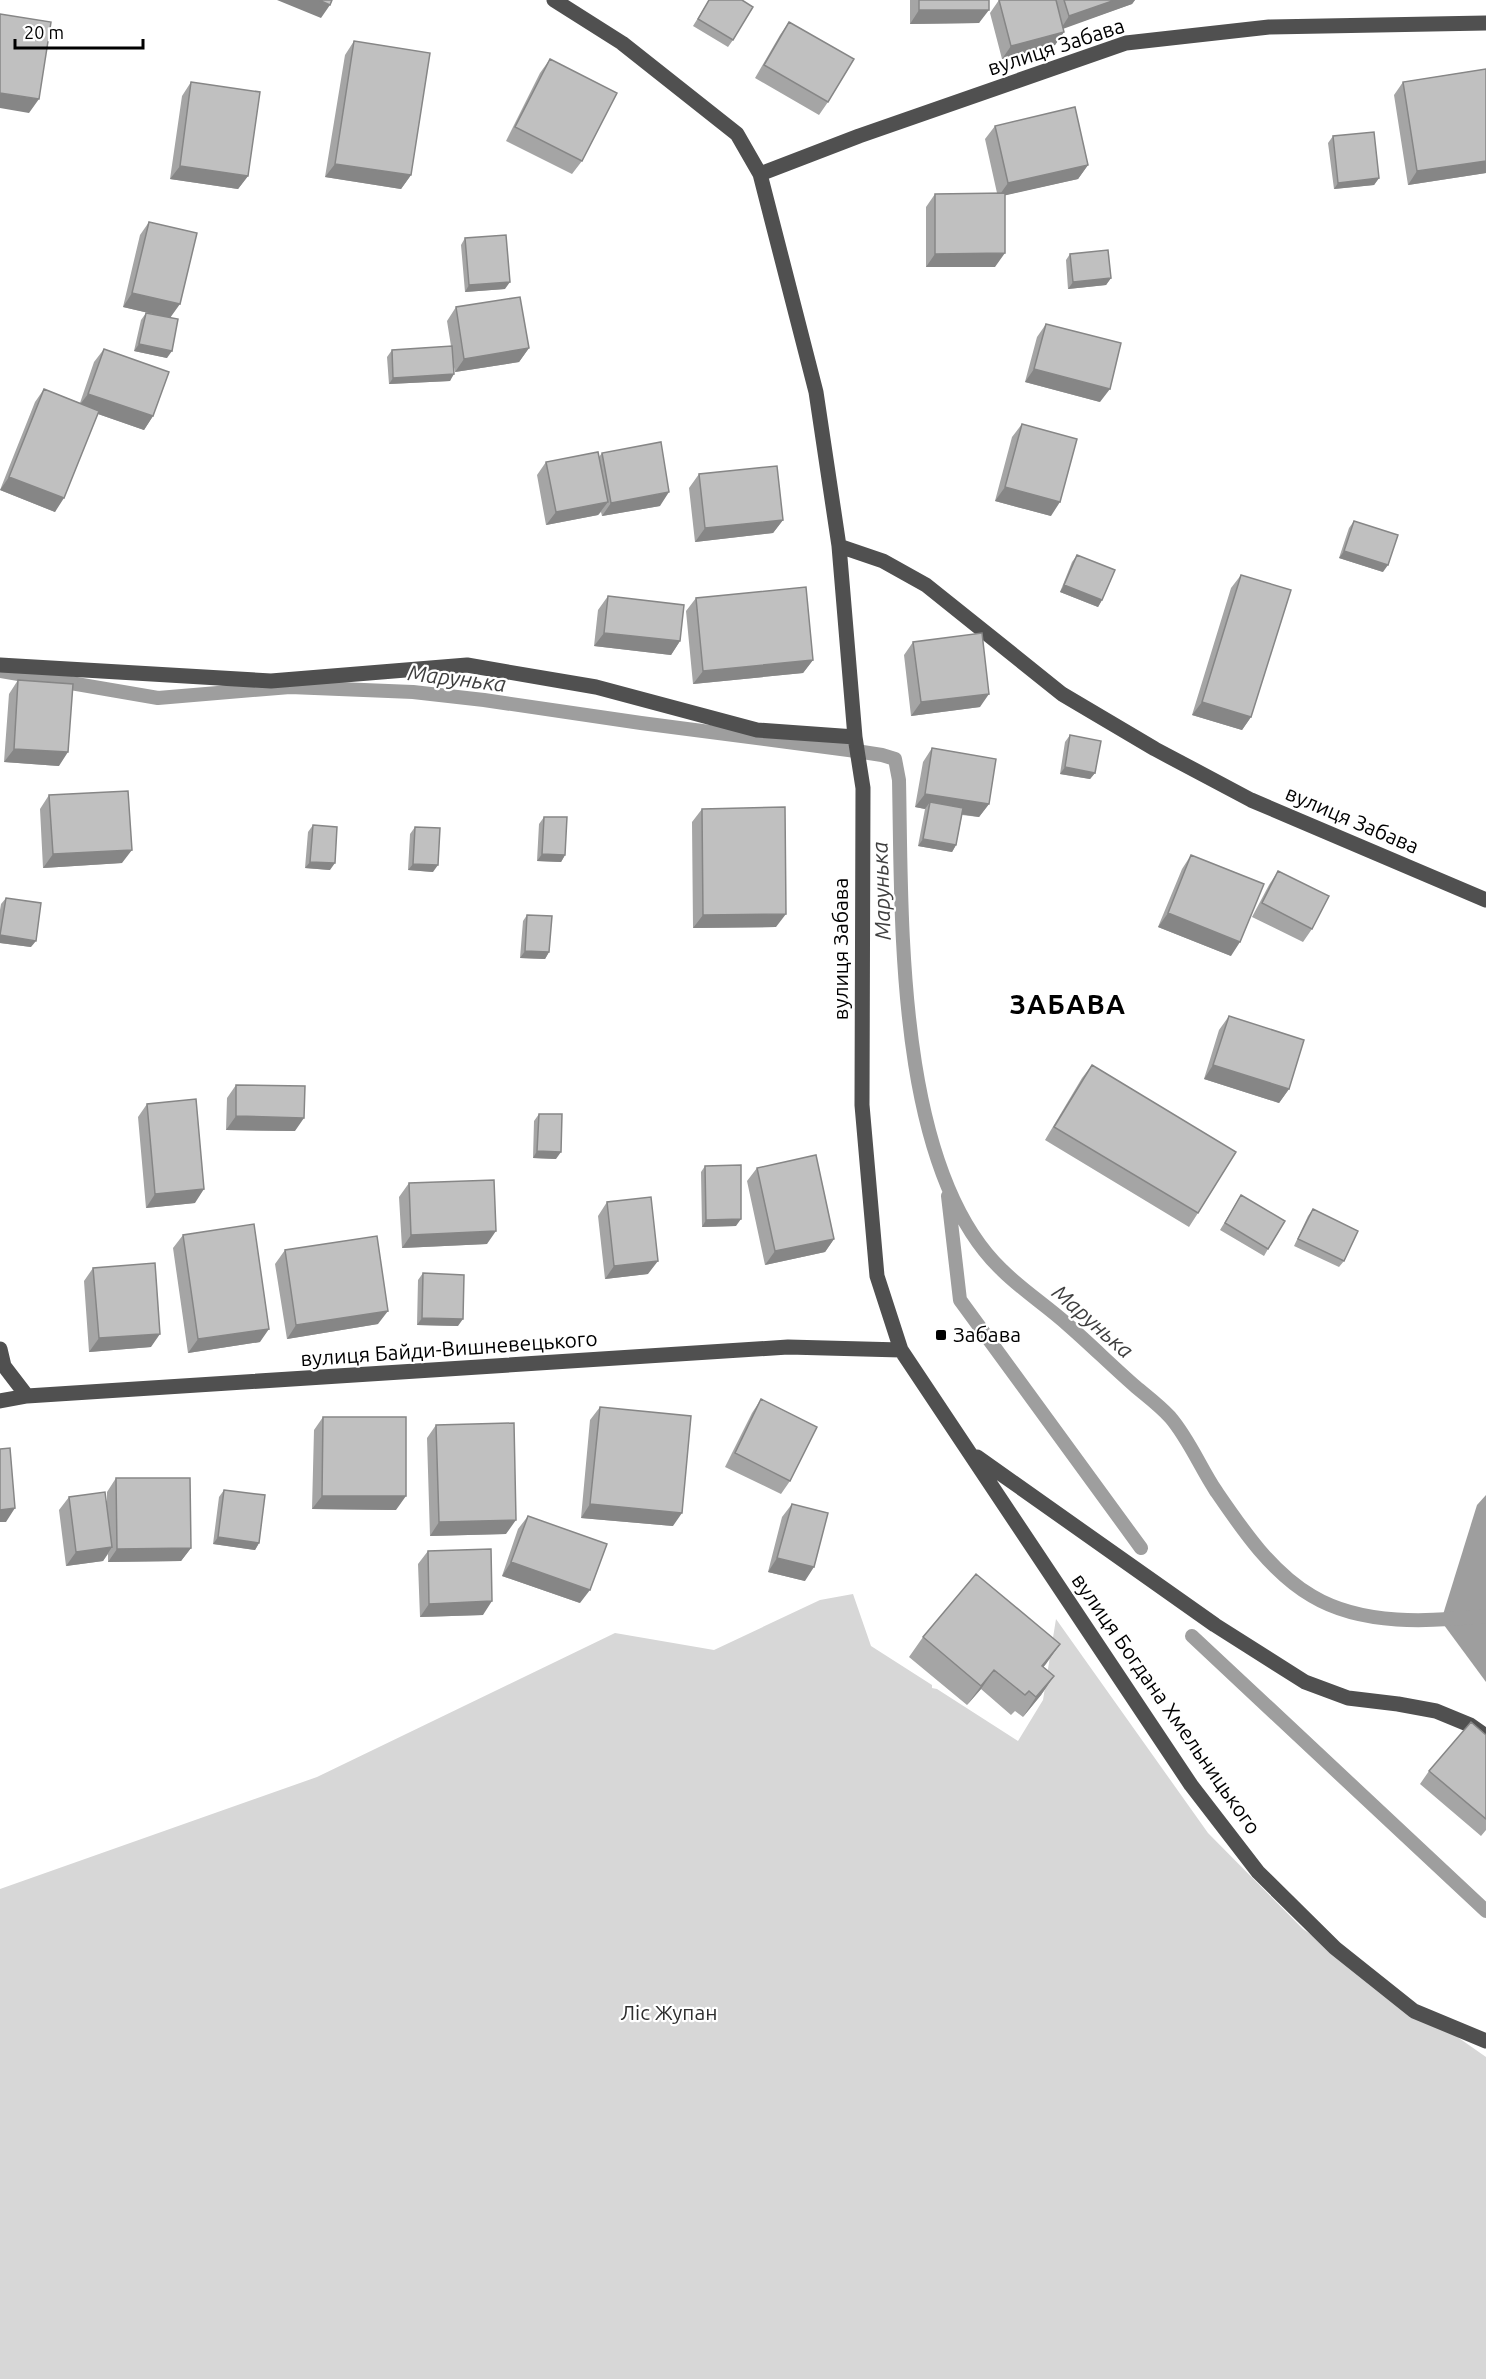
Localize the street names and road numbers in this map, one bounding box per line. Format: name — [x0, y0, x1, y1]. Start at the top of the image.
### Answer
street label: вулиця Забава — [984, 13, 1127, 79]
street label: вулиця Забава — [1282, 780, 1423, 858]
street label: вулиця Забава — [828, 878, 852, 1020]
street label: вулиця Байди-Вишневецького — [300, 1326, 598, 1370]
street label: вулиця Богдана Хмельницького — [1067, 1569, 1266, 1838]

